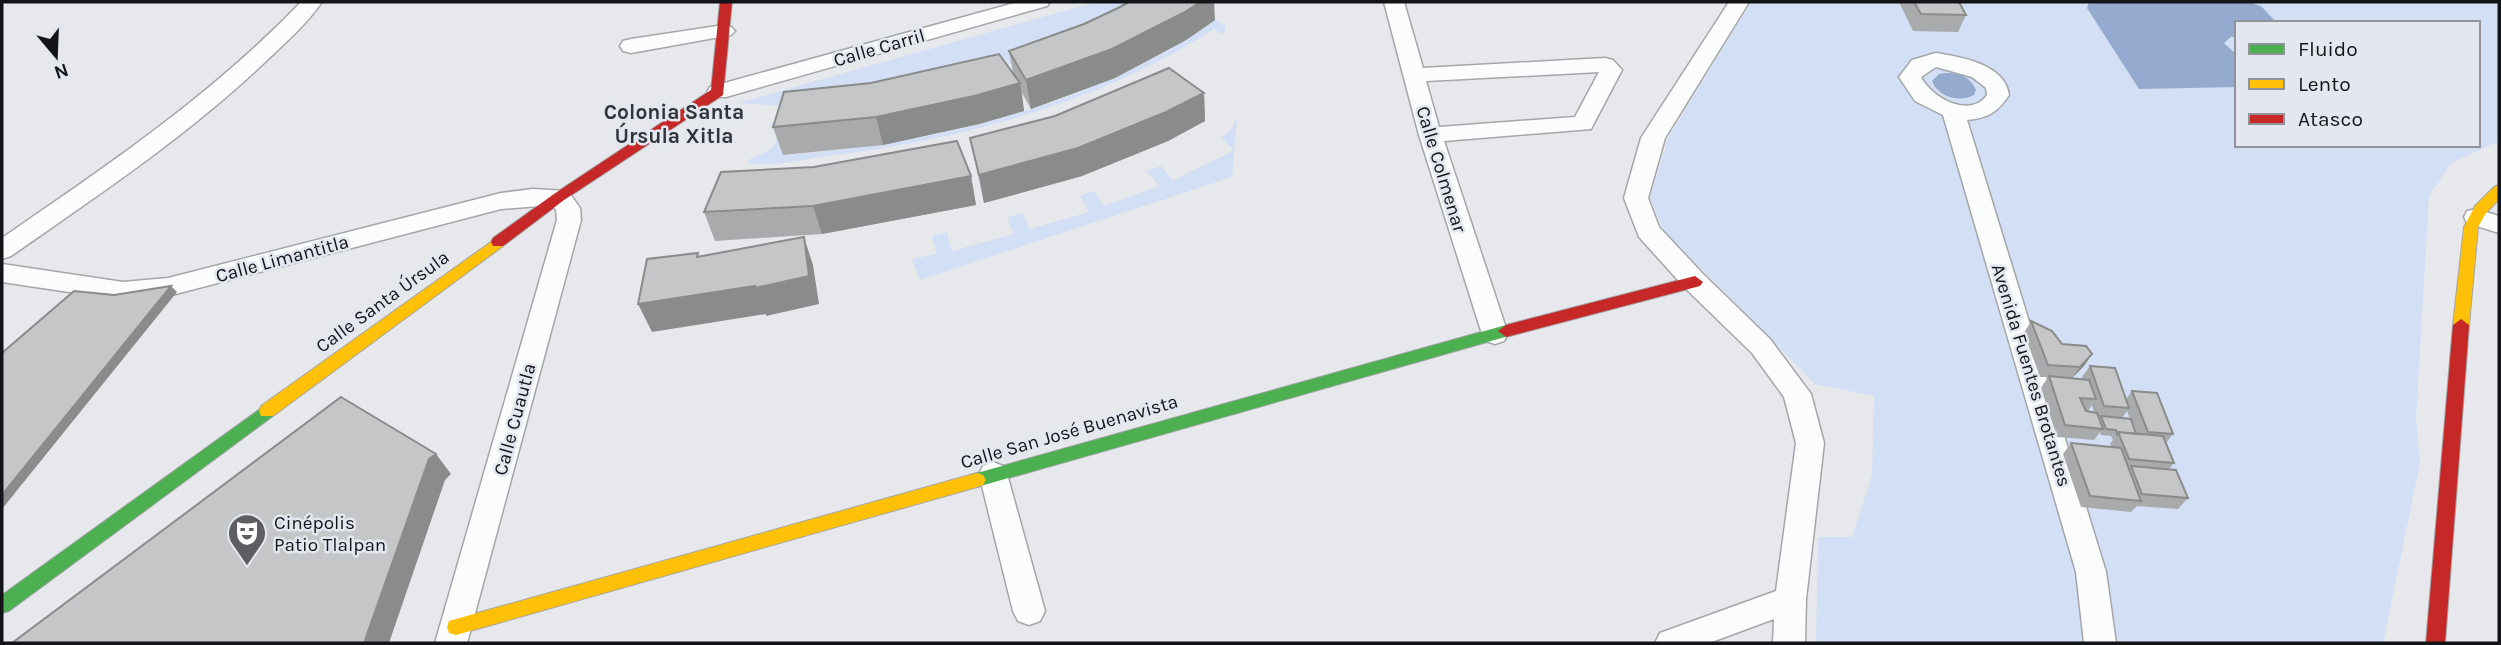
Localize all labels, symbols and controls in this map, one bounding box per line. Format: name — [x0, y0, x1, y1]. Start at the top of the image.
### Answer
north arrow — [21, 21, 91, 91]
legend — [2235, 21, 2480, 147]
street label: Calle Carril — [831, 24, 927, 71]
text: Fluido — [2298, 37, 2358, 61]
text: N — [51, 59, 71, 84]
text: Lento — [2298, 72, 2351, 96]
district label: Colonia Santa Úrsula Xitla — [604, 100, 744, 148]
street label: Calle Colmenar — [1411, 104, 1471, 235]
text: Atasco — [2298, 107, 2363, 131]
street label: Calle Limantitla — [213, 231, 351, 287]
street label: Calle Santa Úrsula — [311, 245, 453, 357]
street label: Avenida Fuentes Brotantes — [1987, 261, 2075, 489]
street label: Calle Cuautla — [489, 361, 540, 478]
street label: Calle San José Buenavista — [958, 390, 1180, 474]
theatre icon: Cinépolis Patio Tlalpan — [226, 512, 268, 567]
place label: Cinépolis Patio Tlalpan — [274, 512, 386, 556]

